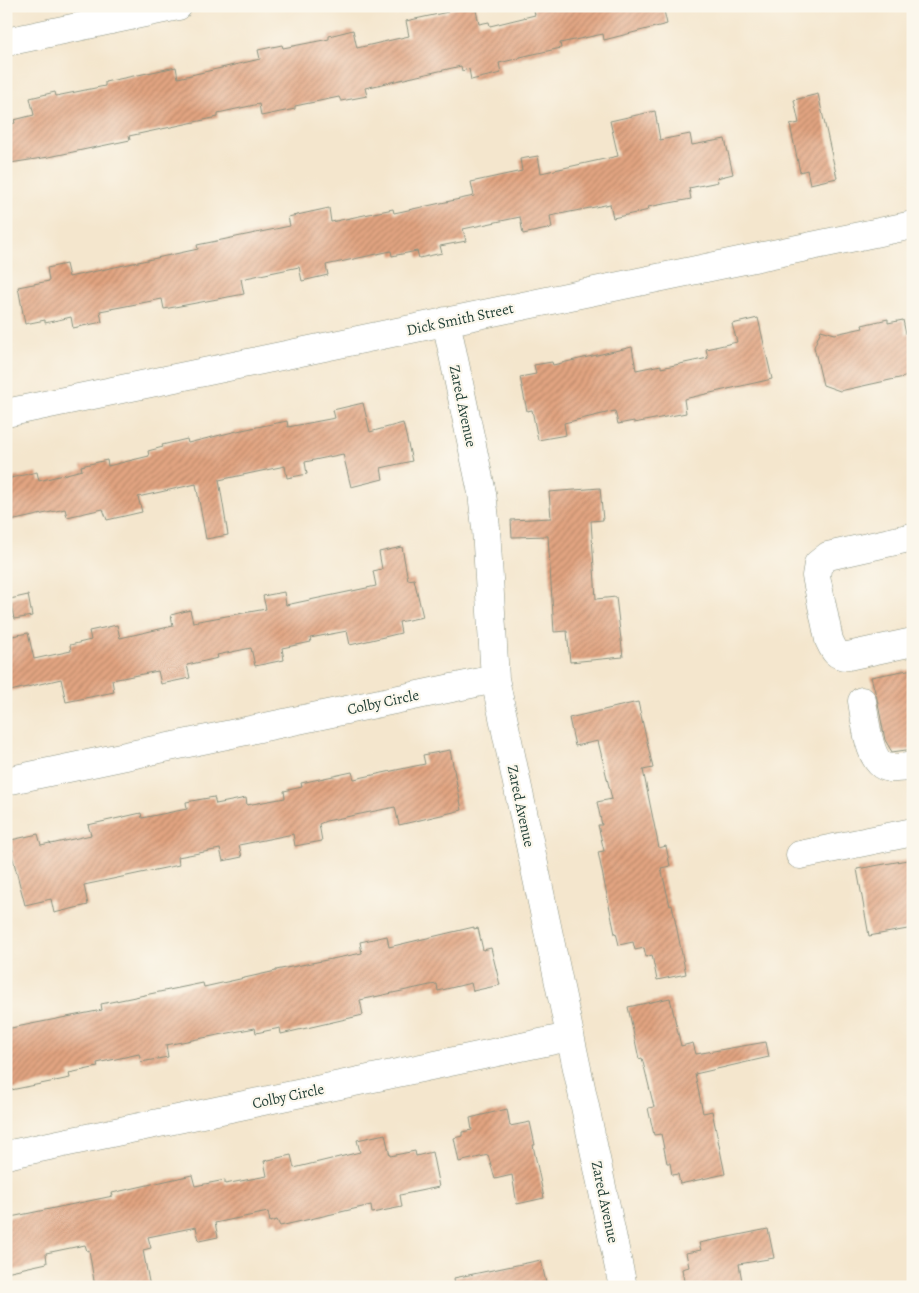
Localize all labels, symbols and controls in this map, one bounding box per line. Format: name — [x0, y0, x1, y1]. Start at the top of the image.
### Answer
street label: Dick Smith Street — [405, 298, 515, 340]
street label: Zared Avenue — [445, 363, 482, 449]
street label: Colby Circle — [345, 685, 421, 719]
street label: Zared Avenue — [503, 763, 540, 849]
street label: Colby Circle — [250, 1079, 326, 1113]
street label: Zared Avenue — [587, 1159, 624, 1245]

